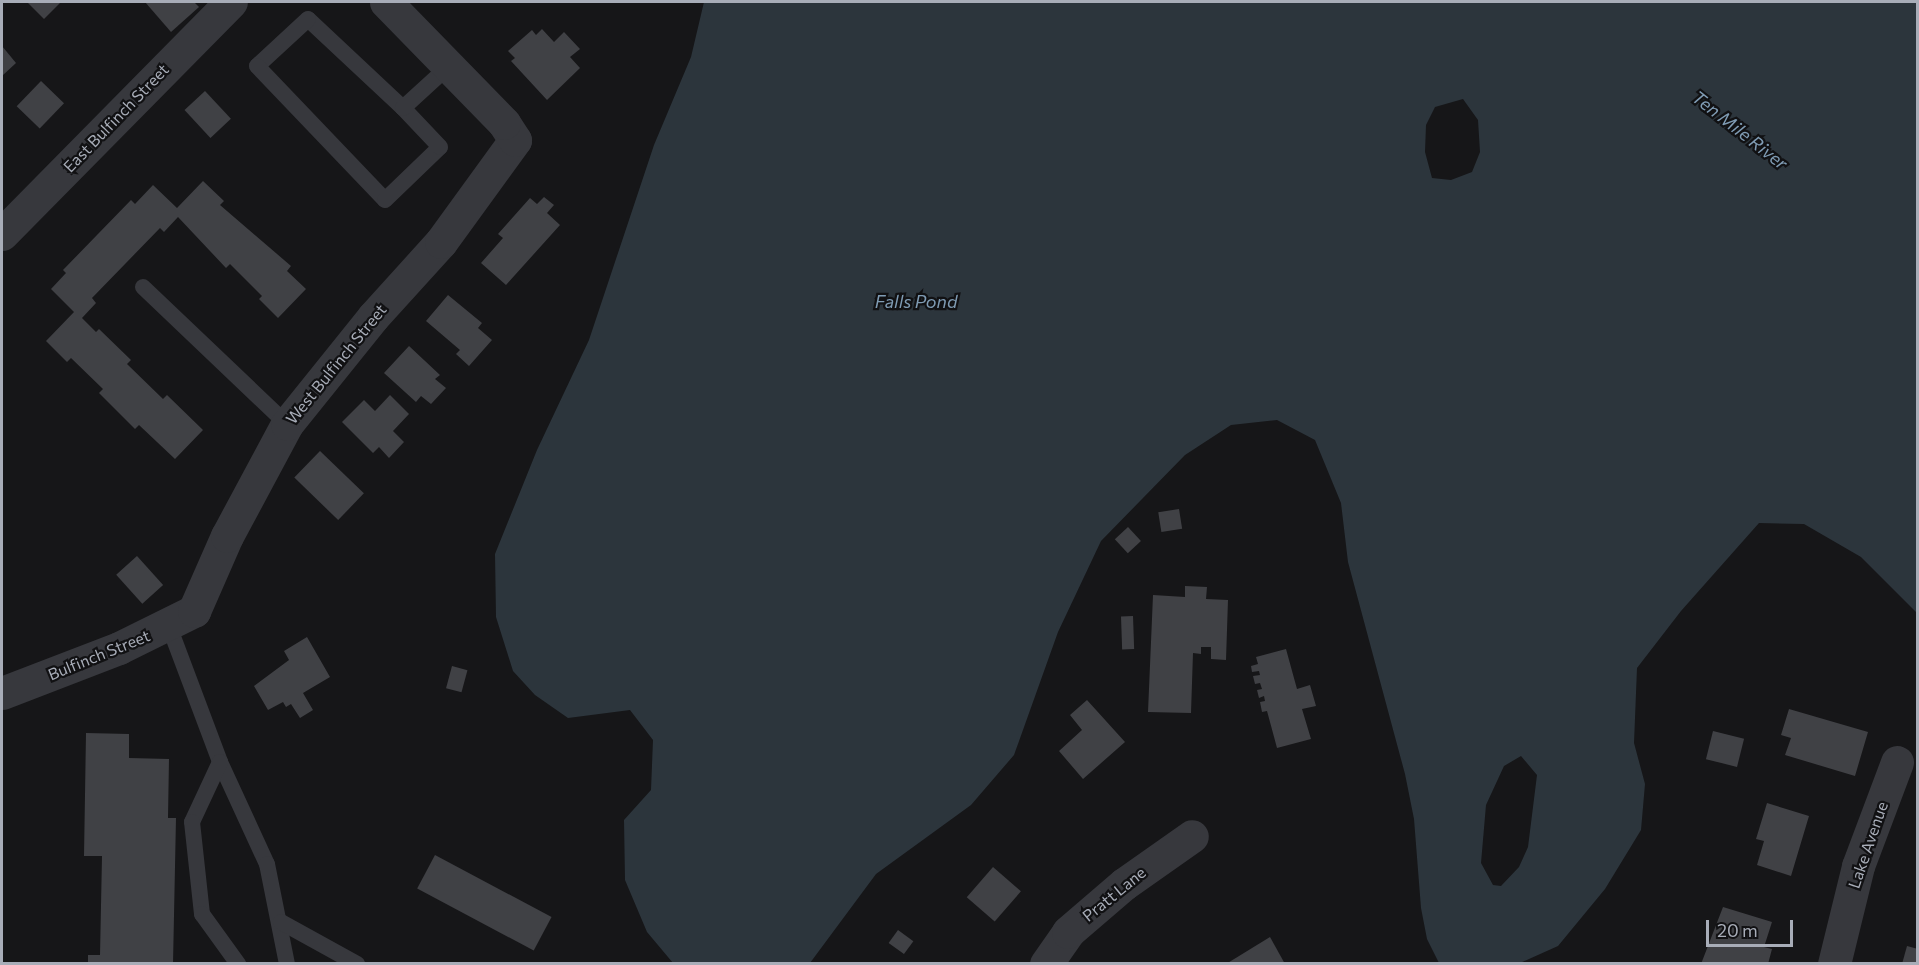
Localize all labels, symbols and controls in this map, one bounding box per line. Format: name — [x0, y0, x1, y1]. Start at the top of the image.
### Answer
street label: East Bulfinch Street — [59, 60, 173, 176]
water label: Ten Mile River — [1688, 86, 1792, 174]
water label: Falls Pond — [875, 290, 957, 312]
street label: West Bulfinch Street — [282, 300, 390, 428]
street label: Bulfinch Street — [45, 626, 153, 684]
street label: Lake Avenue — [1844, 799, 1892, 891]
street label: Pratt Lane — [1078, 863, 1150, 925]
scale bar — [1709, 908, 1796, 946]
text: 20 m — [1717, 919, 1758, 941]

